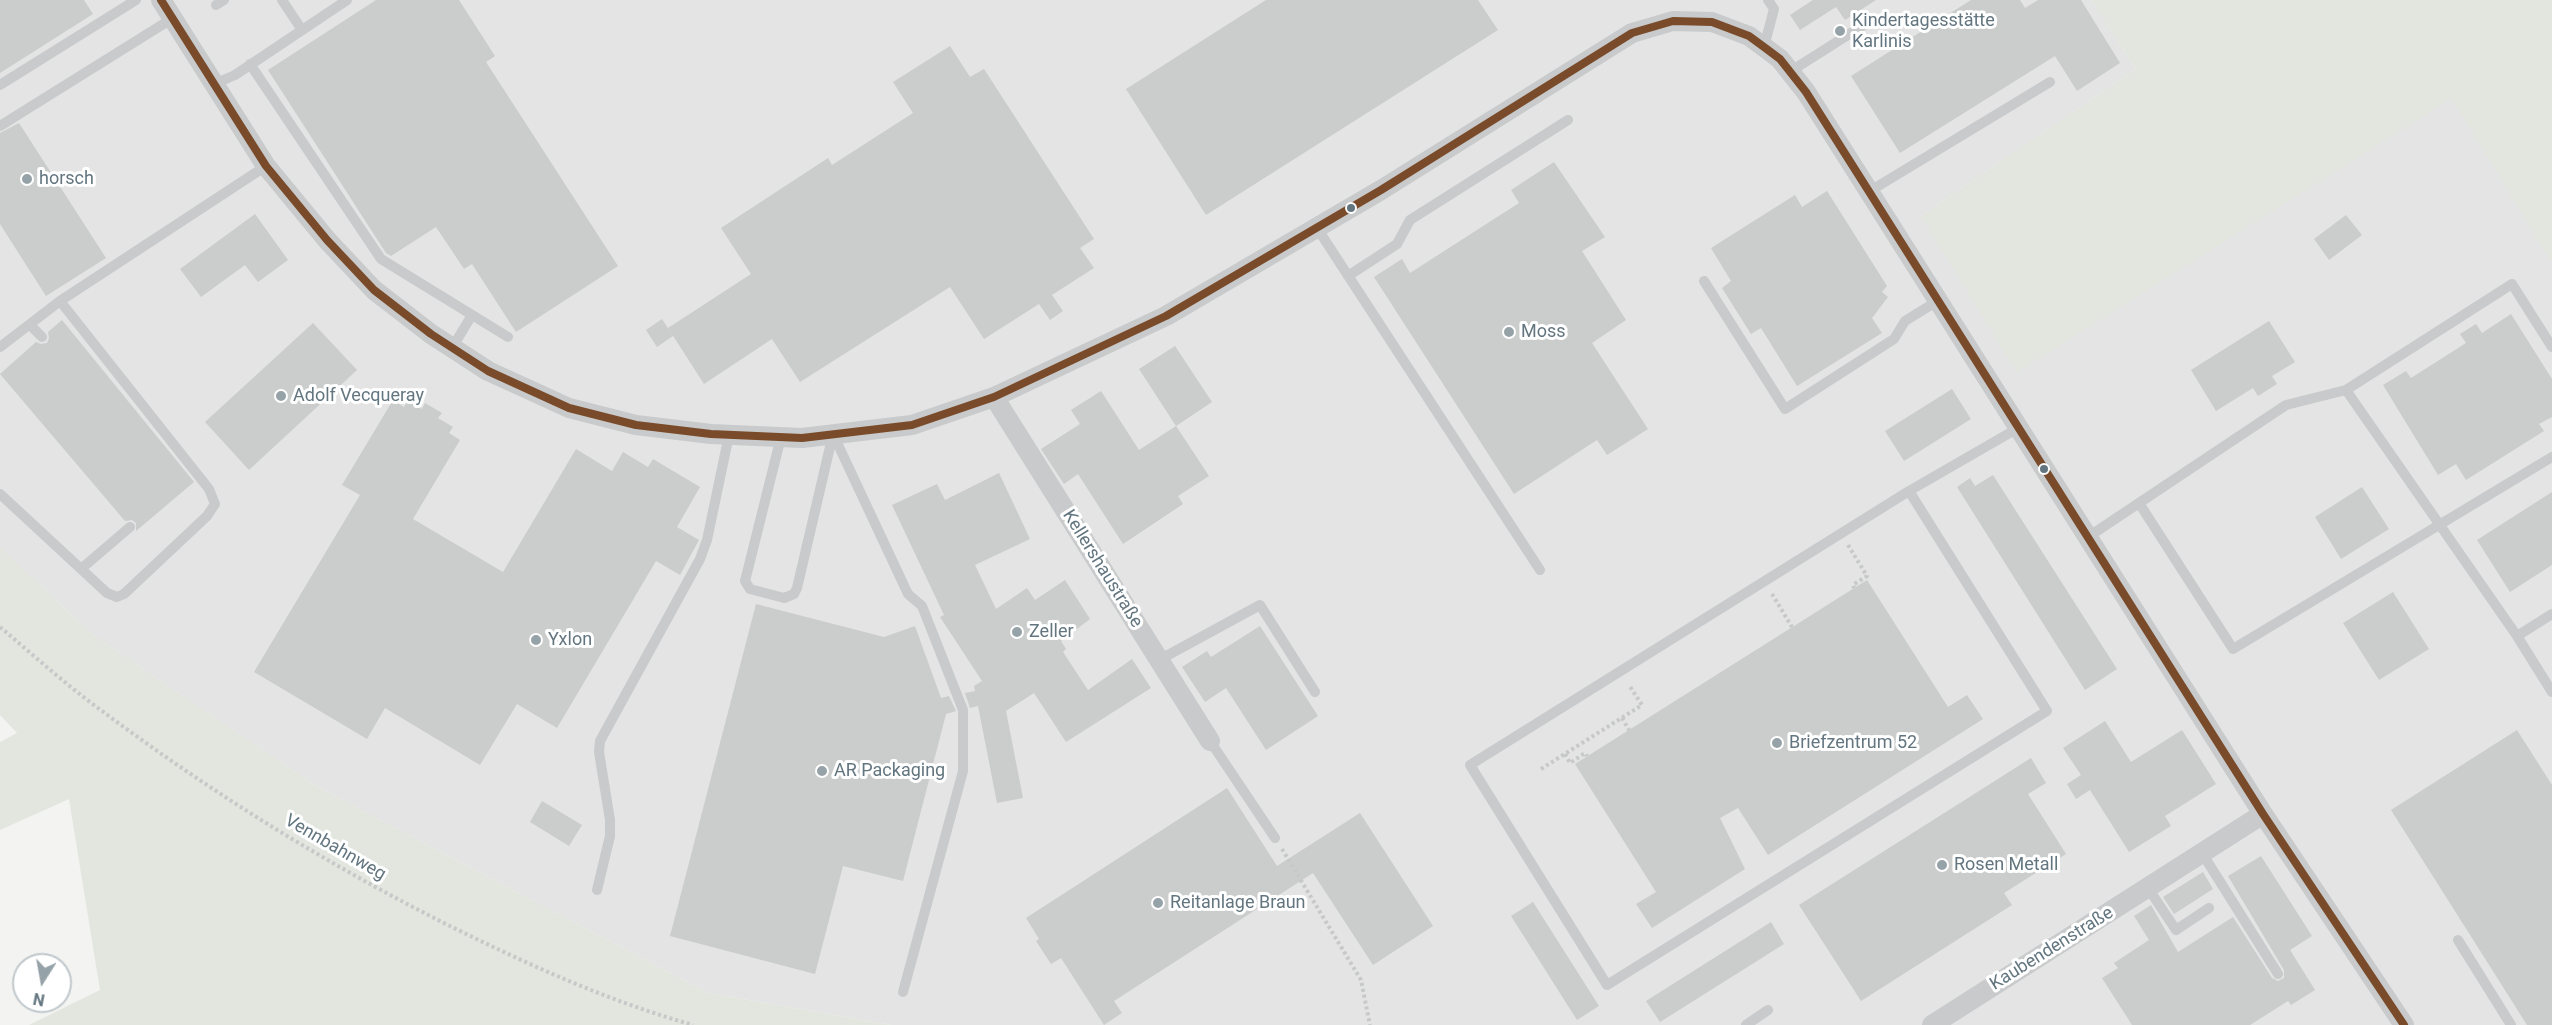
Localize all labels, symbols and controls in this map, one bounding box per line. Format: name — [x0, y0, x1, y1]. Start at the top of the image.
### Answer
place label: Kindertagesstätte Karlinis — [1852, 10, 1995, 52]
marker: Kindertagesstätte Karlinis — [1833, 24, 1847, 38]
place label: horsch — [39, 168, 94, 190]
marker: horsch — [20, 172, 34, 186]
unlabelled marker — [1345, 202, 1357, 214]
place label: Moss — [1521, 321, 1566, 343]
marker: Moss — [1502, 325, 1516, 339]
place label: Adolf Vecqueray — [293, 385, 424, 407]
marker: Adolf Vecqueray — [274, 389, 288, 403]
unlabelled marker — [2038, 463, 2050, 475]
street label: Kellershaustraße — [1057, 506, 1147, 632]
place label: Zeller — [1029, 621, 1074, 643]
marker: Zeller — [1010, 625, 1024, 639]
place label: Yxlon — [548, 629, 592, 651]
marker: Yxlon — [529, 633, 543, 647]
place label: Briefzentrum 52 — [1789, 732, 1917, 754]
marker: Briefzentrum 52 — [1770, 736, 1784, 750]
place label: AR Packaging — [834, 760, 945, 782]
marker: AR Packaging — [815, 764, 829, 778]
street label: Vennbahnweg — [280, 810, 390, 886]
place label: Rosen Metall — [1954, 854, 2058, 876]
marker: Rosen Metall — [1935, 858, 1949, 872]
place label: Reitanlage Braun — [1170, 892, 1306, 914]
marker: Reitanlage Braun — [1151, 896, 1165, 910]
street label: Kaubendenstraße — [1986, 902, 2118, 996]
north arrow — [12, 953, 72, 1013]
text: N — [32, 989, 46, 1010]

